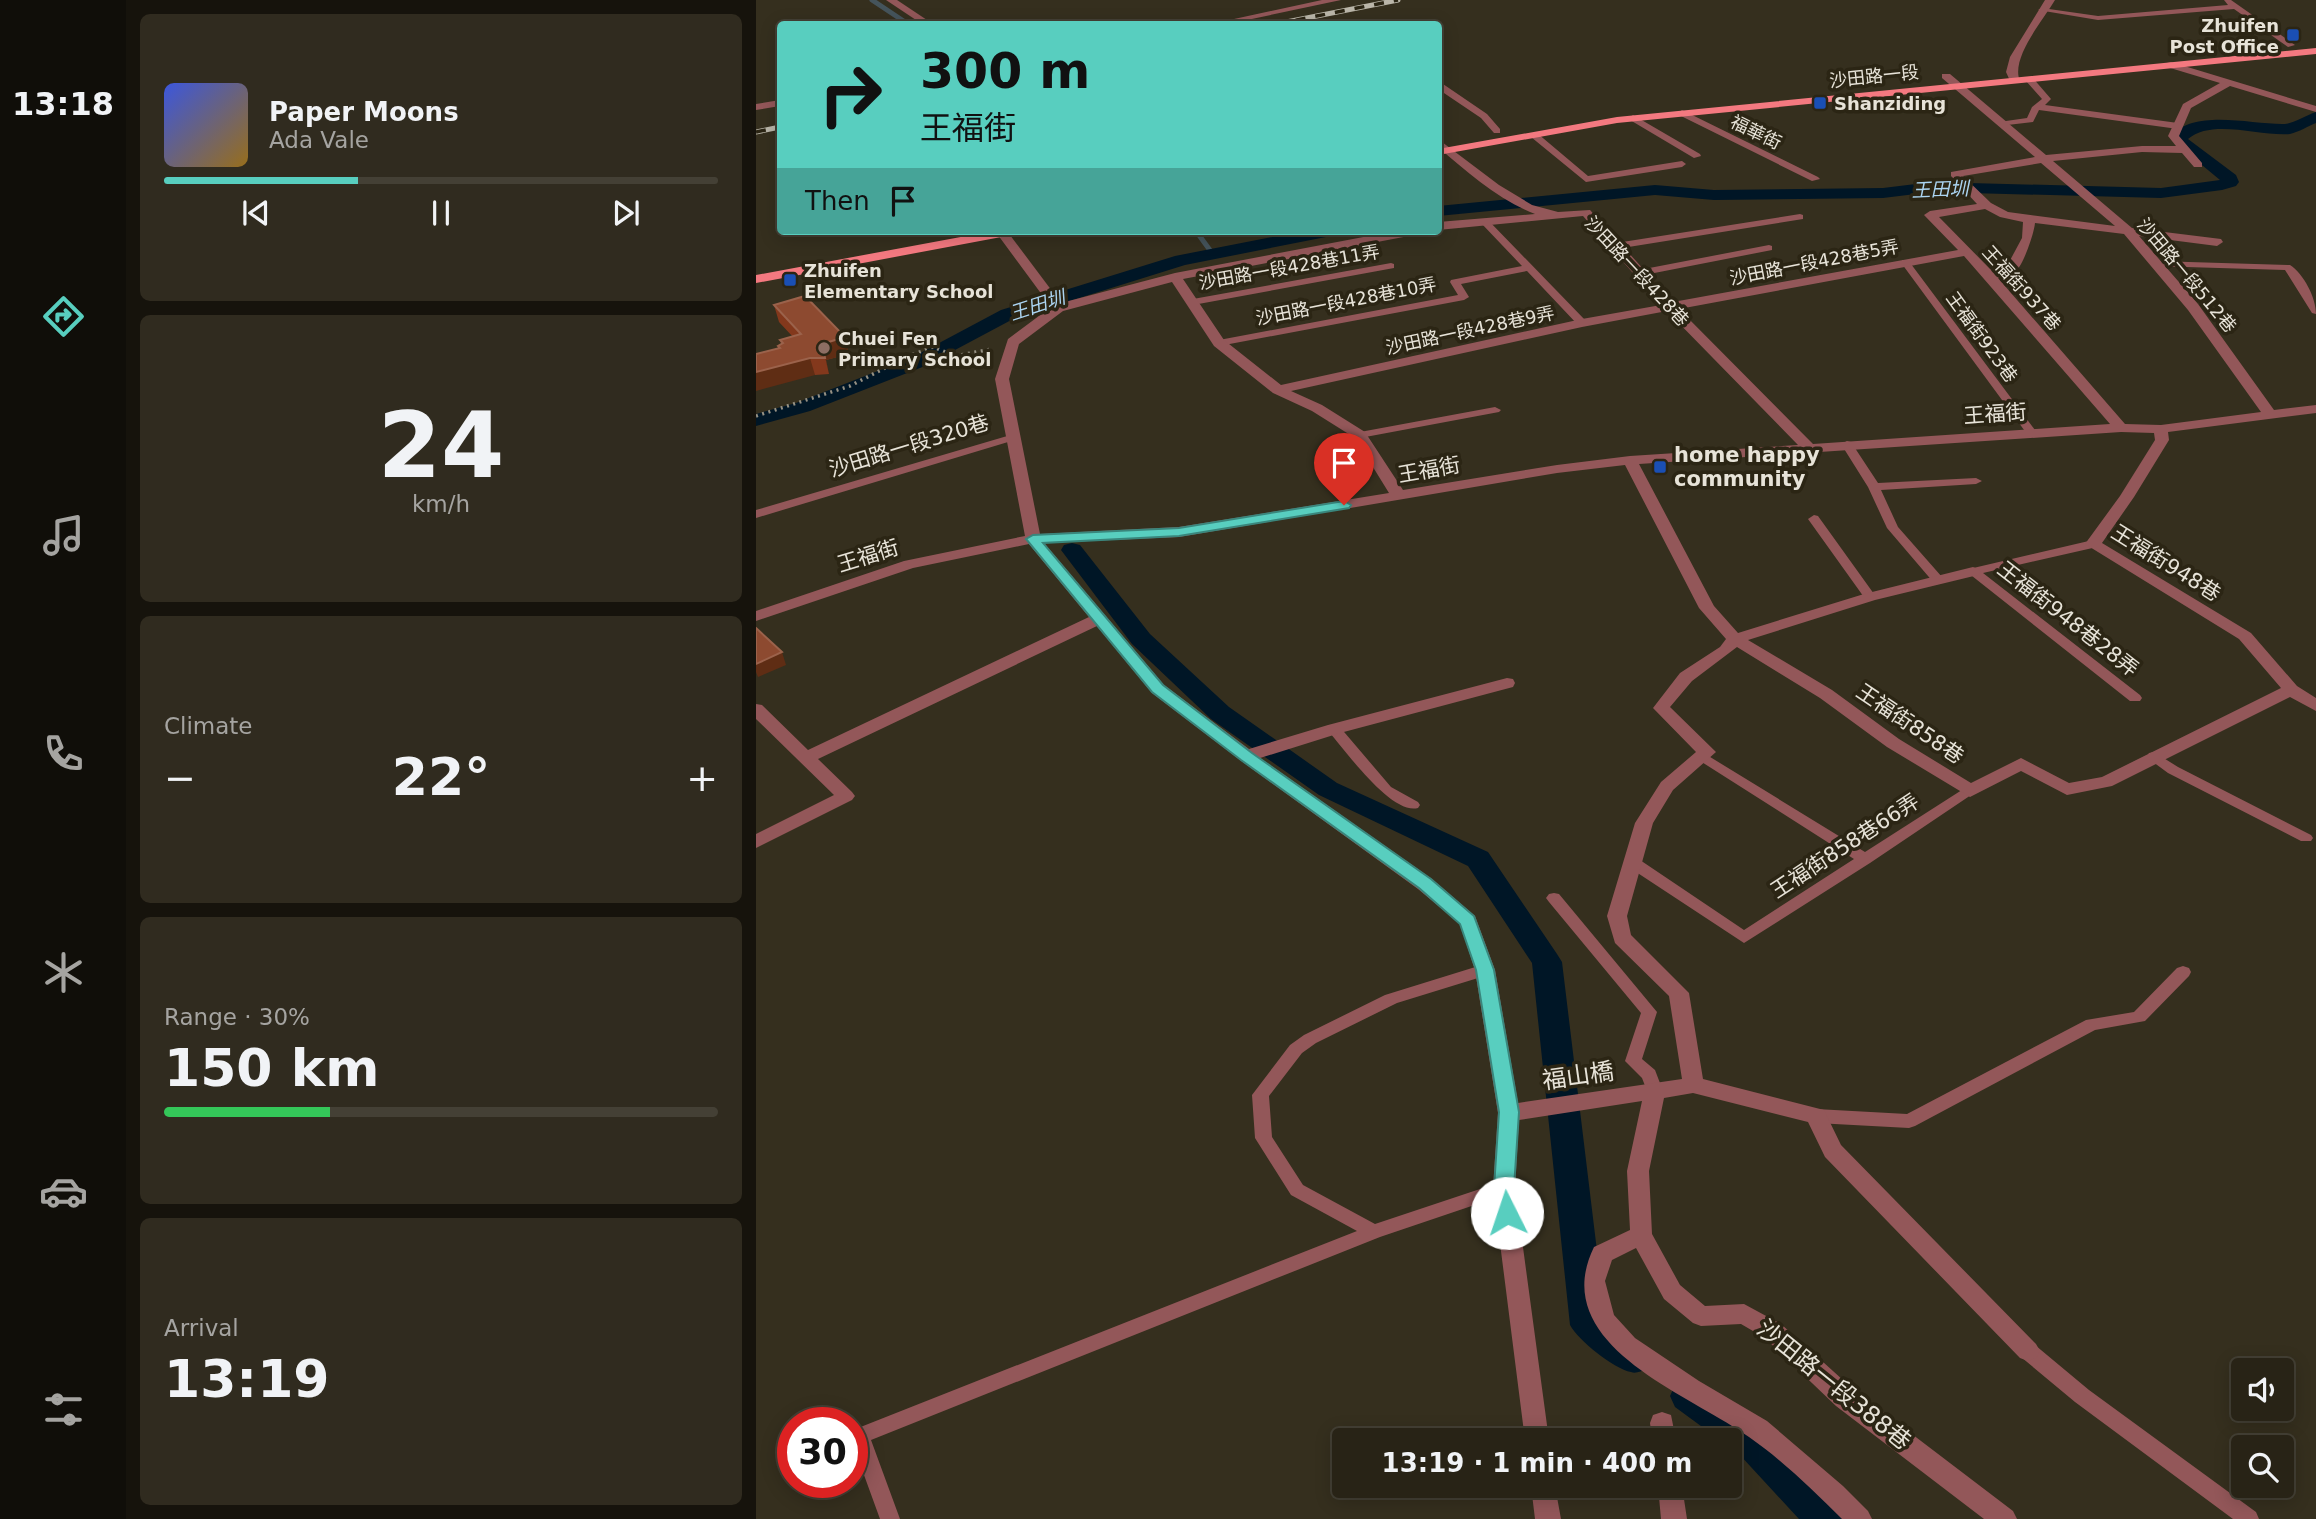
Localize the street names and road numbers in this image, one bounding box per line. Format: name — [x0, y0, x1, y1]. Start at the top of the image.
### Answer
street label: 沙田路一段 — [1828, 61, 1920, 91]
street label: 福華街 — [1727, 111, 1785, 153]
street label: 沙田路一段428巷 — [1581, 212, 1693, 330]
street label: 沙田路一段512巷 — [2133, 214, 2241, 336]
street label: 沙田路一段428巷5弄 — [1728, 235, 1900, 289]
street label: 沙田路一段428巷11弄 — [1197, 241, 1381, 293]
street label: 王福街937巷 — [1979, 241, 2065, 335]
street label: 沙田路一段428巷10弄 — [1254, 273, 1438, 329]
street label: 王福街923巷 — [1942, 288, 2022, 386]
street label: 沙田路一段428巷9弄 — [1384, 302, 1556, 358]
street label: 王福街 — [1963, 400, 2027, 428]
street label: 沙田路一段320巷 — [826, 410, 992, 482]
street label: 王福街 — [1396, 453, 1462, 487]
street label: 王福街948巷 — [2107, 520, 2225, 606]
street label: 王福街 — [834, 535, 902, 577]
street label: 王福街948巷28弄 — [1993, 557, 2143, 681]
street label: 王福街858巷 — [1852, 679, 1968, 769]
street label: 王福街858巷66弄 — [1766, 789, 1924, 903]
street label: 福山橋 — [1540, 1057, 1616, 1095]
street label: 沙田路一段388巷 — [1751, 1314, 1917, 1456]

